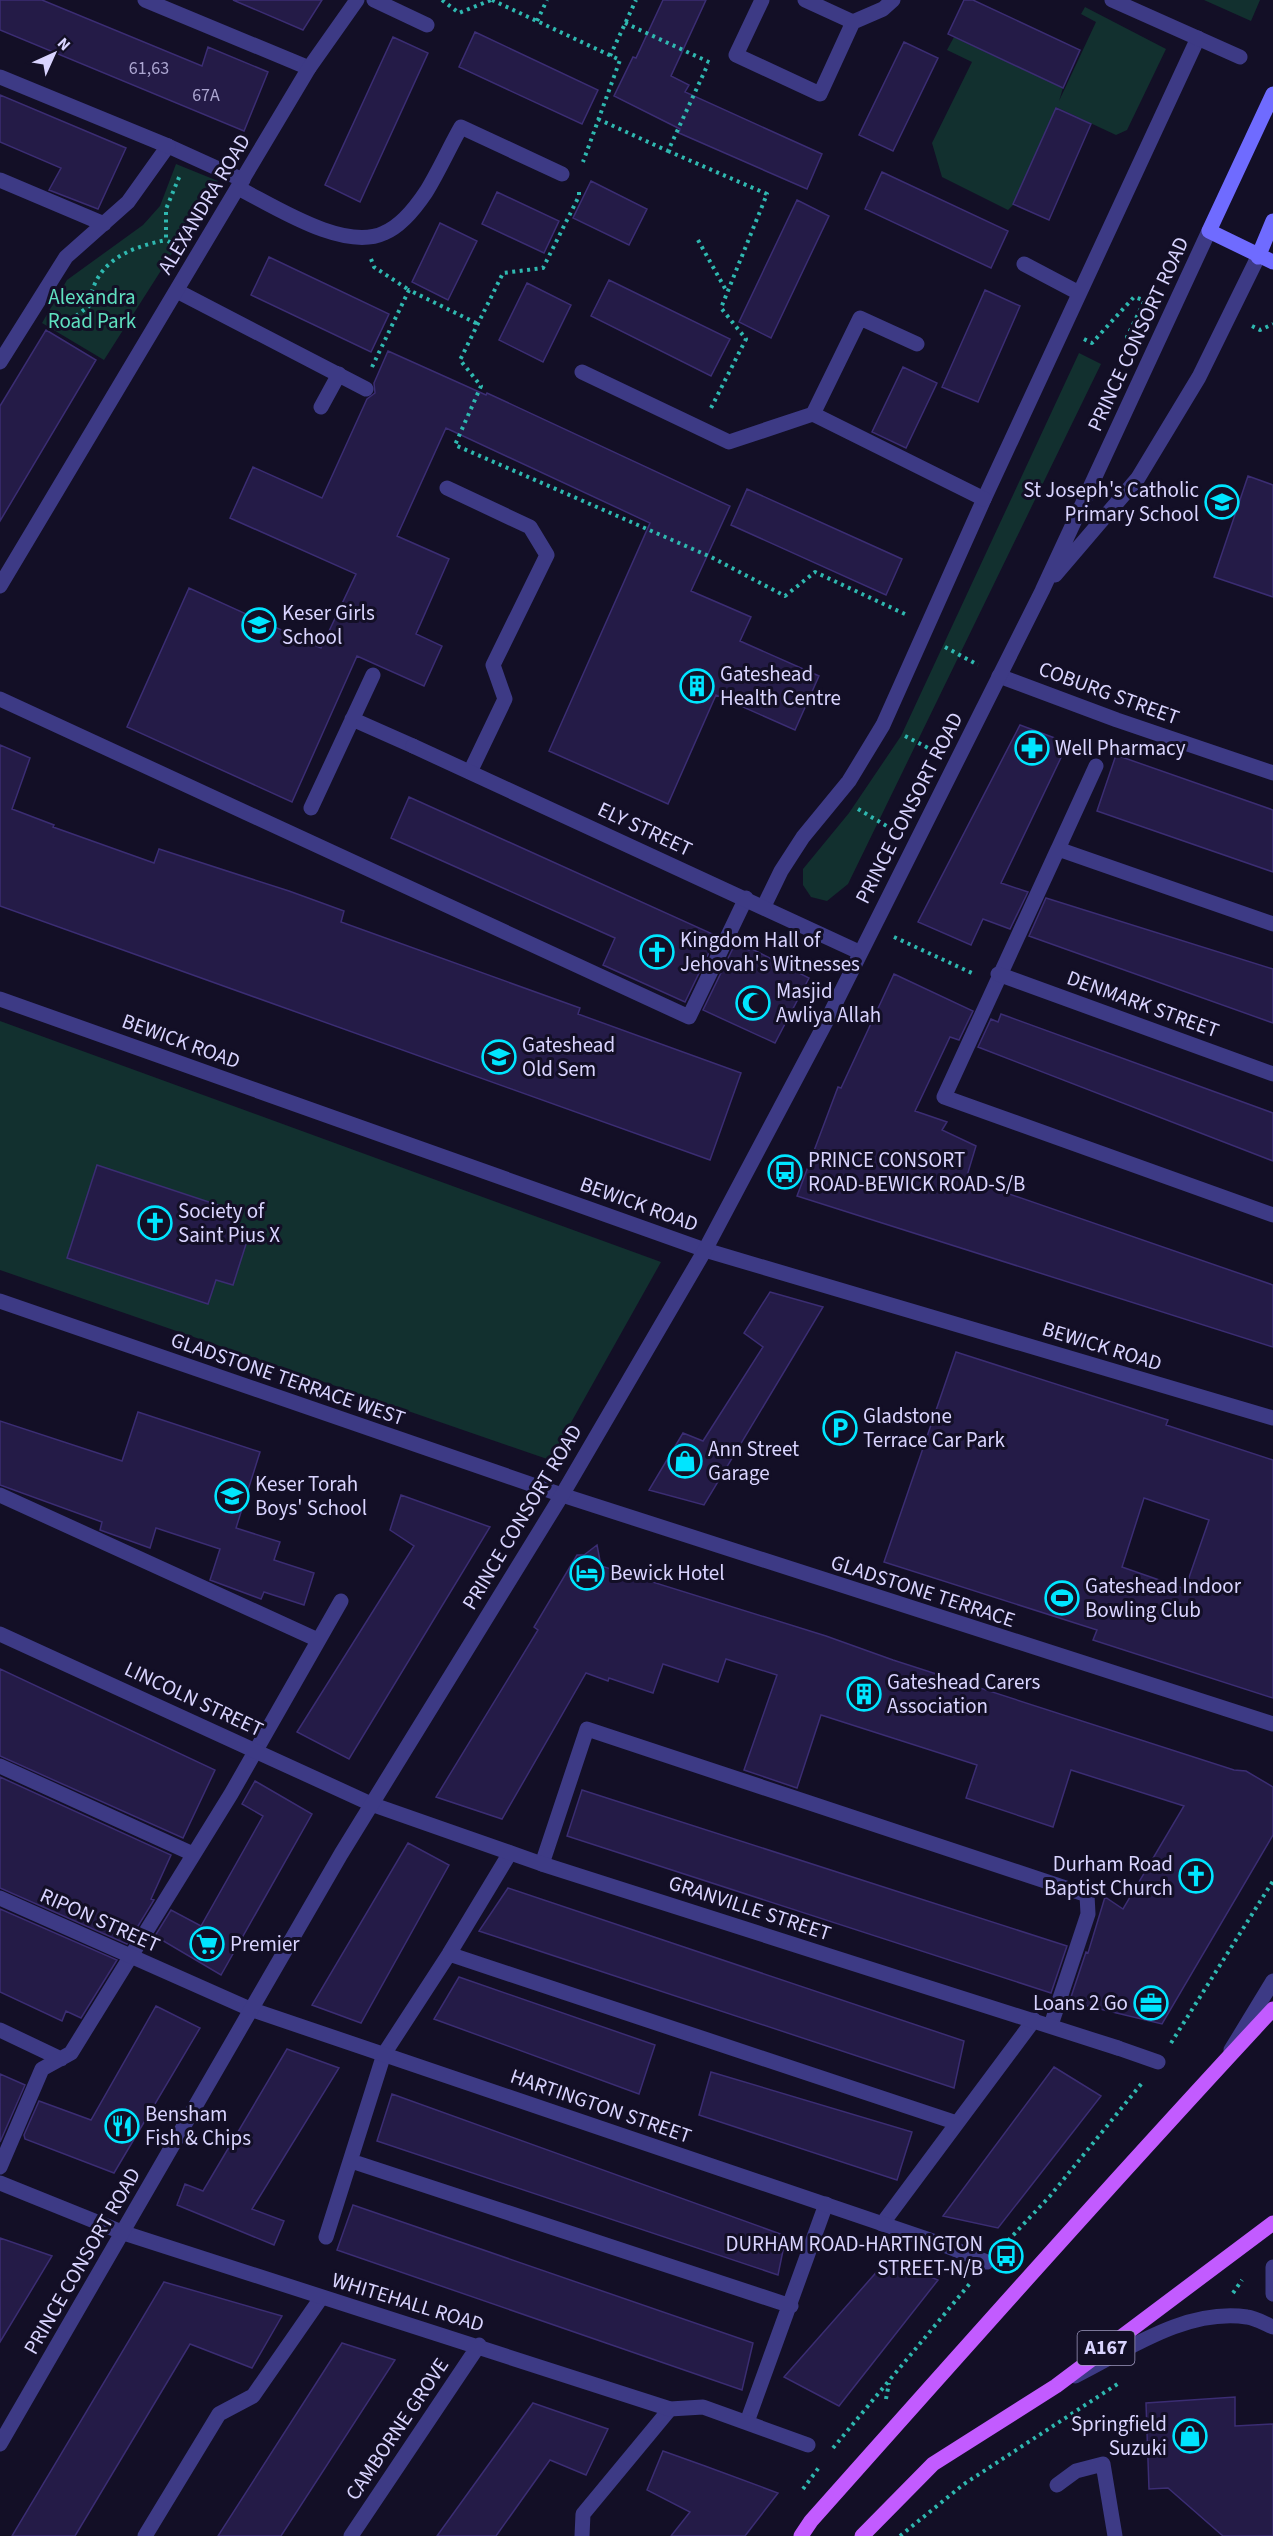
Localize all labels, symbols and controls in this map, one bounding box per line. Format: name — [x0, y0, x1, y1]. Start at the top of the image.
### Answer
north arrow — [24, 24, 84, 84]
text: N — [52, 33, 75, 56]
house number: 61,63 — [129, 56, 169, 81]
house number: 67A — [192, 83, 220, 108]
street label: ALEXANDRA ROAD — [150, 128, 258, 280]
street label: PRINCE CONSORT ROAD — [1080, 232, 1196, 436]
park label: Alexandra Road Park — [48, 282, 137, 336]
place label: St Joseph's Catholic Primary School — [1023, 475, 1199, 529]
school or university icon: St Joseph's Catholic Primary School — [1204, 484, 1240, 520]
place label: Keser Girls School — [282, 598, 375, 652]
school or university icon: Keser Girls School — [241, 607, 277, 643]
street label: COBURG STREET — [1034, 654, 1184, 732]
place label: Gateshead Health Centre — [720, 659, 841, 713]
building icon: Gateshead Health Centre — [679, 668, 715, 704]
street label: PRINCE CONSORT ROAD — [848, 707, 970, 909]
pharmacy icon: Well Pharmacy — [1014, 730, 1050, 766]
place label: Well Pharmacy — [1055, 733, 1186, 763]
street label: ELY STREET — [593, 794, 697, 864]
place label: Kingdom Hall of Jehovah's Witnesses — [680, 925, 860, 979]
church icon: Kingdom Hall of Jehovah's Witnesses — [639, 934, 675, 970]
street label: DENMARK STREET — [1063, 963, 1223, 1045]
place label: Masjid Awliya Allah — [776, 976, 881, 1030]
mosque icon: Masjid Awliya Allah — [735, 985, 771, 1021]
street label: BEWICK ROAD — [118, 1006, 244, 1076]
place label: Gateshead Old Sem — [522, 1030, 615, 1084]
school or university icon: Gateshead Old Sem — [481, 1039, 517, 1075]
place label: PRINCE CONSORT ROAD-BEWICK ROAD-S/B — [808, 1145, 1025, 1199]
bus stop icon: PRINCE CONSORT ROAD-BEWICK ROAD-S/B — [767, 1154, 803, 1190]
street label: BEWICK ROAD — [576, 1169, 702, 1239]
place label: Society of Saint Pius X — [178, 1196, 280, 1250]
church icon: Society of Saint Pius X — [137, 1205, 173, 1241]
street label: BEWICK ROAD — [1038, 1314, 1166, 1378]
street label: GLADSTONE TERRACE WEST — [167, 1325, 409, 1433]
place label: Gladstone Terrace Car Park — [863, 1401, 1006, 1455]
parking icon: Gladstone Terrace Car Park — [822, 1410, 858, 1446]
street label: PRINCE CONSORT ROAD — [455, 1419, 589, 1615]
place label: Ann Street Garage — [708, 1434, 799, 1488]
shop icon: Ann Street Garage — [667, 1443, 703, 1479]
place label: Keser Torah Boys' School — [255, 1469, 367, 1523]
school or university icon: Keser Torah Boys' School — [214, 1478, 250, 1514]
street label: GLADSTONE TERRACE — [827, 1547, 1019, 1635]
hotel icon: Bewick Hotel — [569, 1555, 605, 1591]
place label: Bewick Hotel — [610, 1558, 725, 1588]
place label: Gateshead Indoor Bowling Club — [1085, 1571, 1242, 1625]
sports icon: Gateshead Indoor Bowling Club — [1044, 1580, 1080, 1616]
street label: LINCOLN STREET — [120, 1654, 268, 1744]
place label: Gateshead Carers Association — [887, 1667, 1041, 1721]
building icon: Gateshead Carers Association — [846, 1676, 882, 1712]
place label: Durham Road Baptist Church — [1044, 1849, 1173, 1903]
church icon: Durham Road Baptist Church — [1178, 1858, 1214, 1894]
street label: GRANVILLE STREET — [665, 1868, 835, 1948]
street label: RIPON STREET — [35, 1880, 165, 1960]
supermarket icon: Premier — [189, 1926, 225, 1962]
place label: Premier — [230, 1929, 300, 1959]
office icon: Loans 2 Go — [1133, 1985, 1169, 2021]
place label: Loans 2 Go — [1033, 1988, 1128, 2018]
street label: HARTINGTON STREET — [507, 2061, 695, 2151]
place label: Bensham Fish & Chips — [145, 2099, 251, 2153]
restaurant icon: Bensham Fish & Chips — [104, 2108, 140, 2144]
street label: PRINCE CONSORT ROAD — [16, 2162, 148, 2360]
place label: DURHAM ROAD-HARTINGTON STREET-N/B — [726, 2229, 983, 2283]
bus stop icon: DURHAM ROAD-HARTINGTON STREET-N/B — [988, 2238, 1024, 2274]
street label: WHITEHALL ROAD — [328, 2265, 488, 2339]
road number: A167 — [1078, 2331, 1134, 2365]
street label: CAMBORNE GROVE — [338, 2352, 456, 2506]
place label: Springfield Suzuki — [1071, 2409, 1167, 2463]
shop icon: Springfield Suzuki — [1172, 2418, 1208, 2454]

